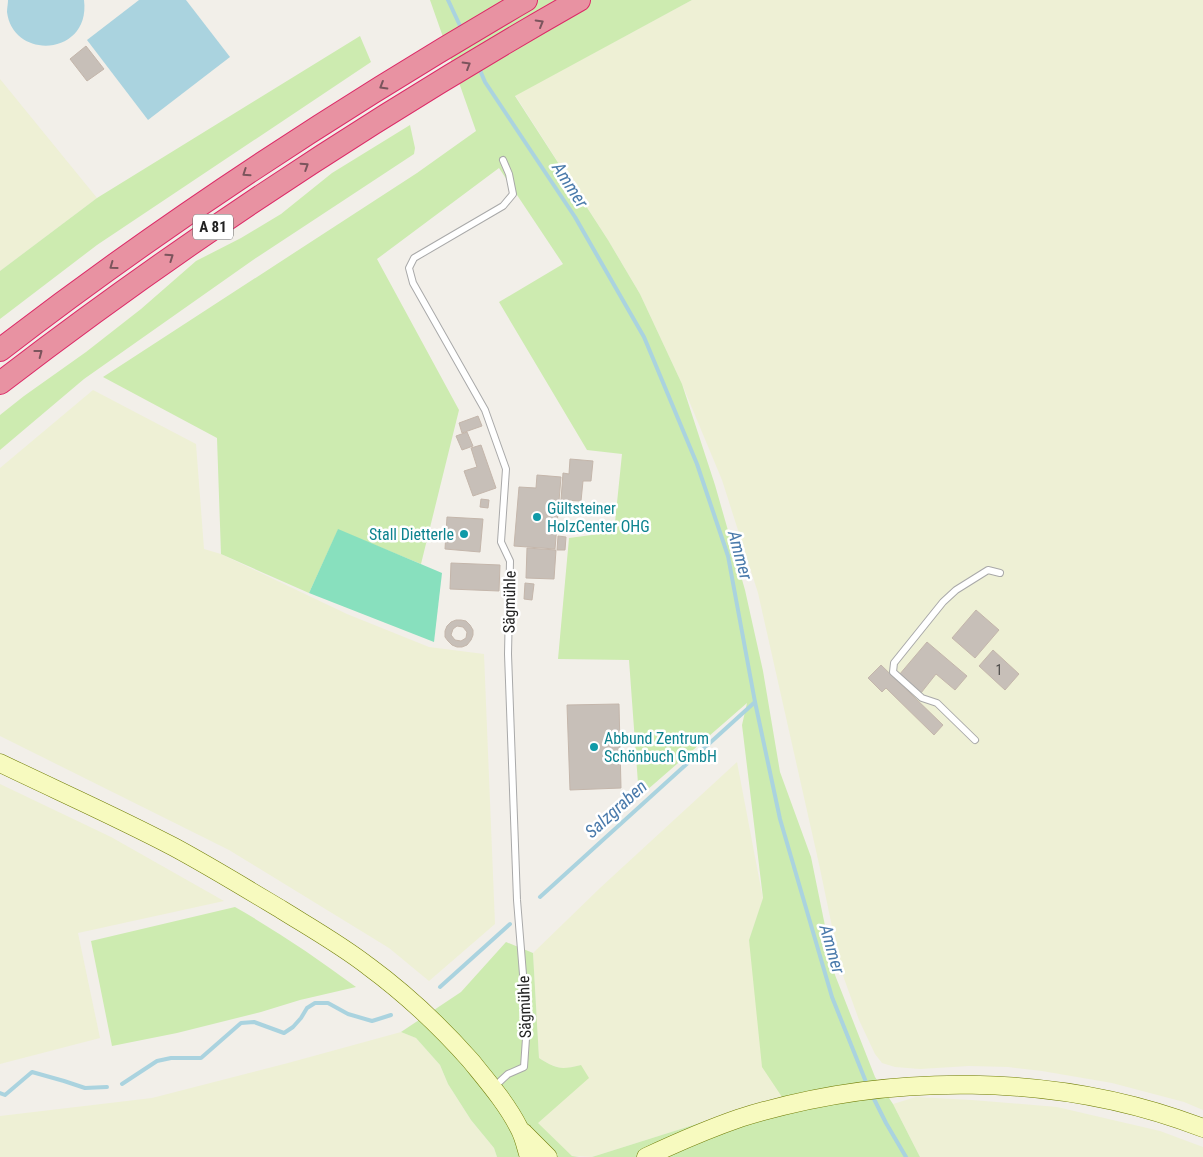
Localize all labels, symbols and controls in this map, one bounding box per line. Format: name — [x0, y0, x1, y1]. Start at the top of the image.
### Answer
one-way arrow — [534, 19, 543, 29]
one-way arrow — [462, 61, 471, 71]
one-way arrow — [379, 79, 388, 89]
water label: Ammer — [547, 157, 593, 212]
one-way arrow — [299, 163, 308, 173]
one-way arrow — [242, 167, 251, 177]
road number: A 81 — [193, 214, 233, 240]
one-way arrow — [164, 254, 174, 263]
one-way arrow — [109, 260, 119, 269]
one-way arrow — [33, 350, 43, 359]
place label: Gültsteiner HolzCenter OHG — [547, 499, 650, 536]
marker: Gültsteiner HolzCenter OHG — [531, 511, 543, 523]
place label: Stall Dietterle — [369, 525, 454, 544]
water label: Ammer — [724, 527, 757, 582]
marker: Stall Dietterle — [458, 528, 470, 540]
street label: Sägmühle — [499, 571, 520, 633]
house number: 1 — [996, 662, 1002, 678]
place label: Abbund Zentrum Schönbuch GmbH — [604, 729, 717, 766]
marker: Abbund Zentrum Schönbuch GmbH — [588, 741, 600, 753]
water label: Salzgraben — [580, 775, 651, 842]
water label: Ammer — [815, 921, 850, 976]
street label: Sägmühle — [514, 975, 535, 1039]

